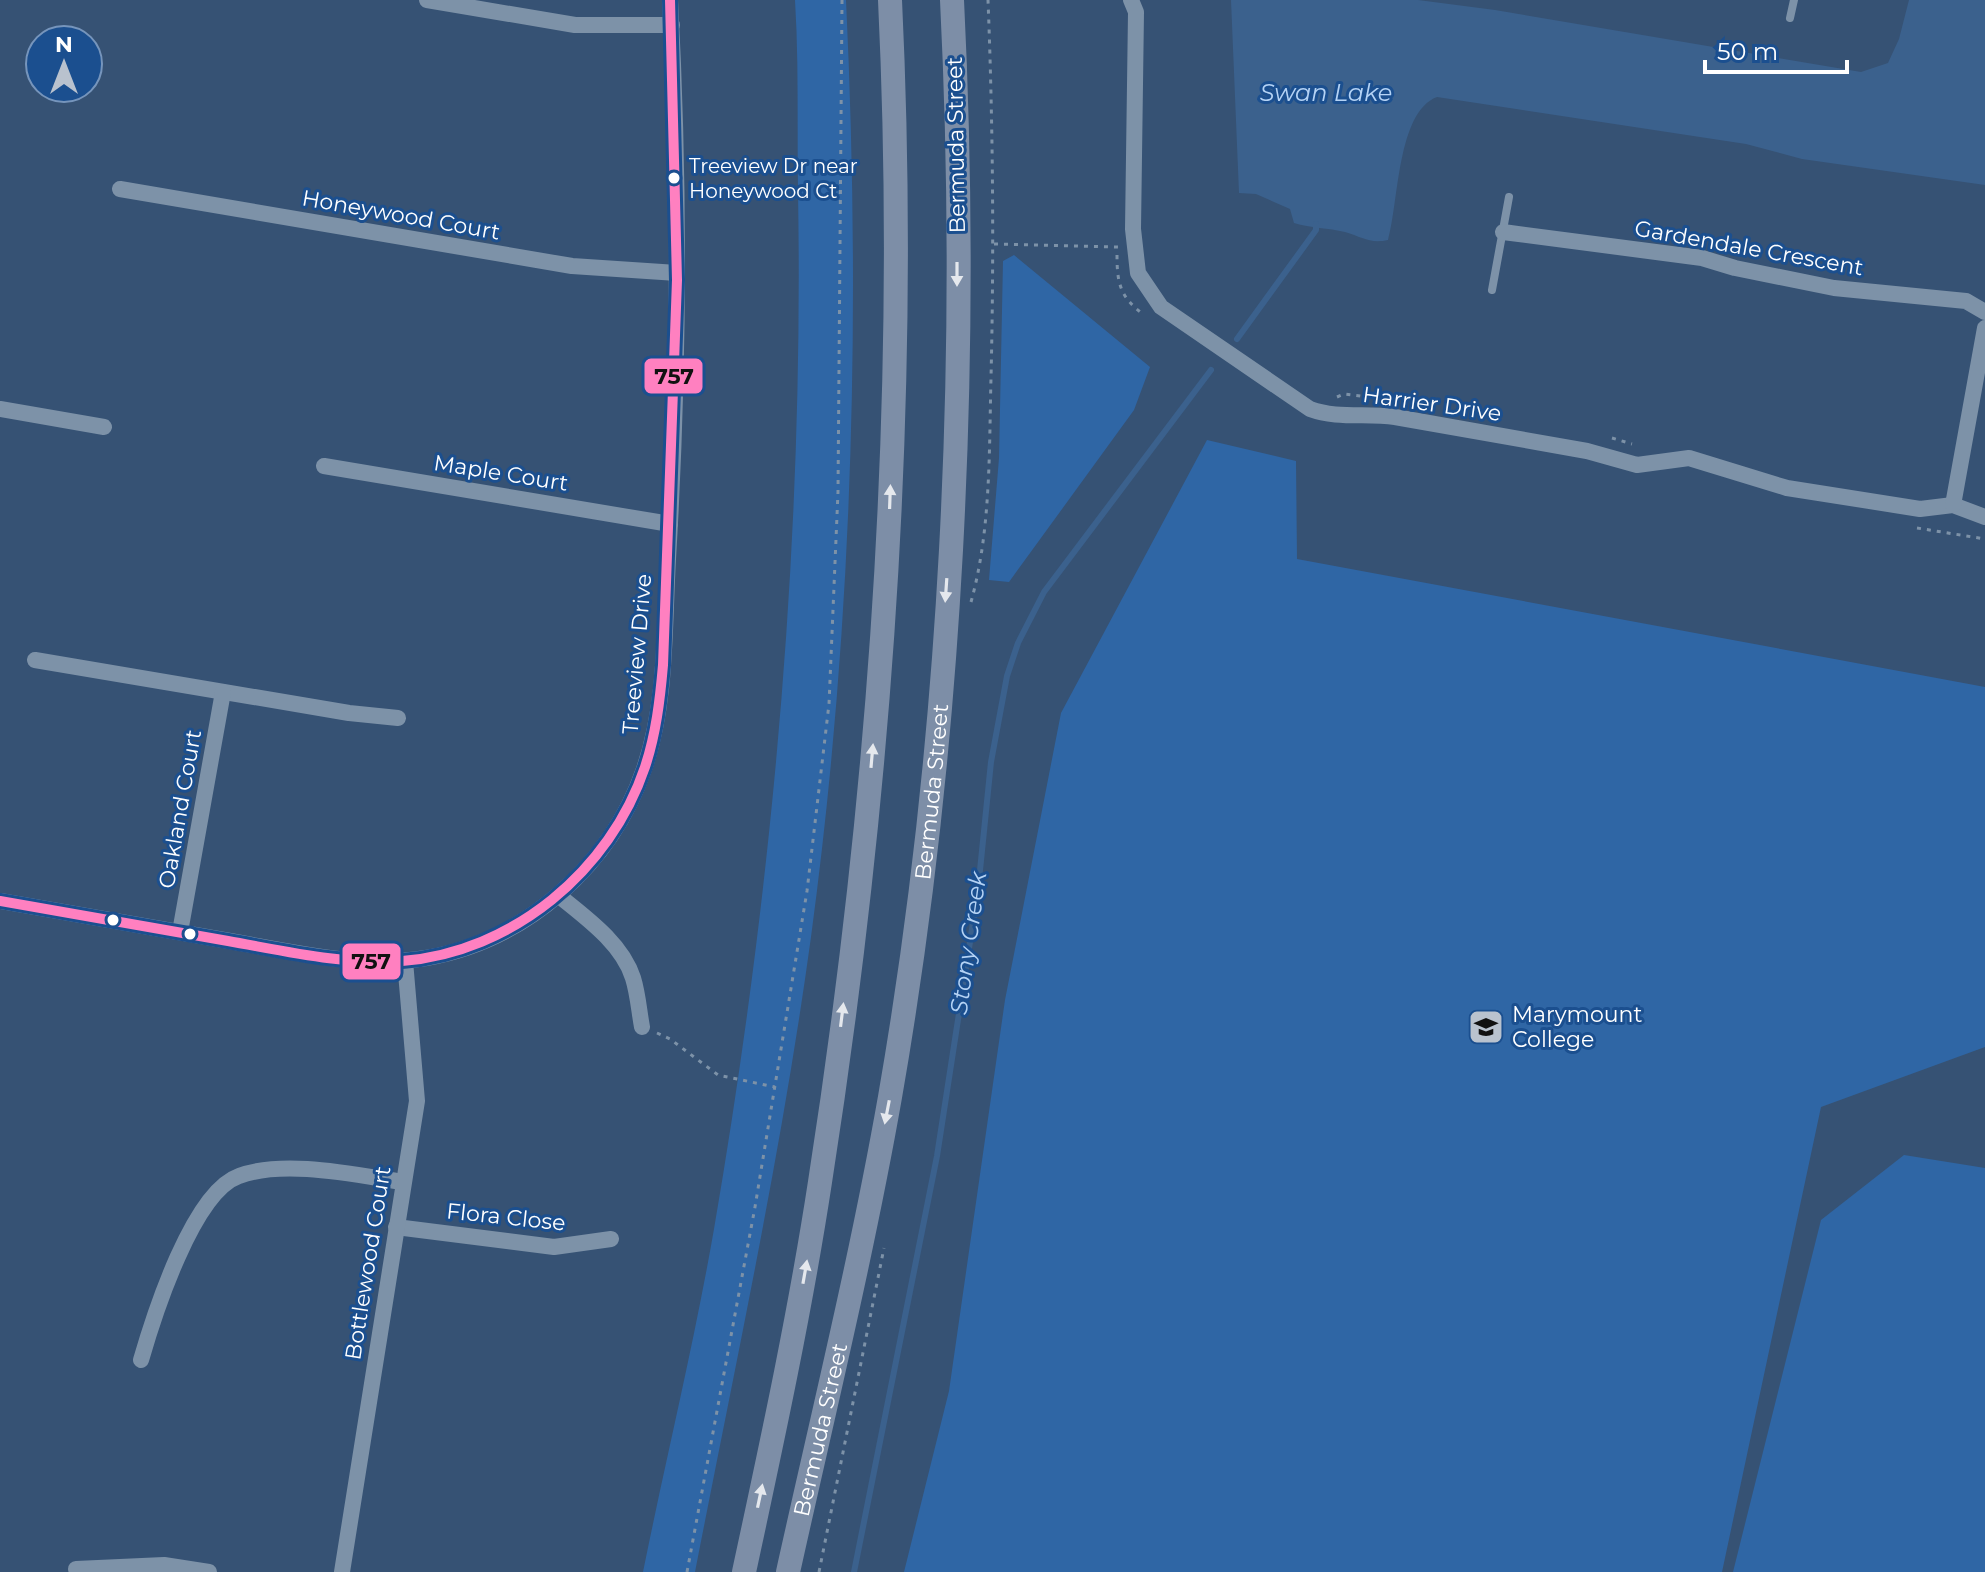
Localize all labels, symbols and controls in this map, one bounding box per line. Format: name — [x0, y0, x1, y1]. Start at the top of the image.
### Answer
north arrow — [24, 24, 104, 104]
scale bar — [1705, 24, 1847, 74]
text: N — [55, 31, 73, 58]
text: 50 m — [1717, 37, 1778, 66]
street label: Bermuda Street — [941, 56, 971, 234]
water label: Swan Lake — [1260, 78, 1392, 107]
place label: Treeview Dr near Honeywood Ct — [689, 154, 858, 203]
marker: Treeview Dr near Honeywood Ct — [666, 170, 682, 186]
street label: Honeywood Court — [300, 184, 502, 246]
street label: Gardendale Crescent — [1632, 215, 1866, 281]
one-way arrow — [951, 262, 964, 287]
line badge: 757 — [643, 357, 704, 395]
text: 757 — [654, 363, 694, 390]
street label: Harrier Drive — [1361, 381, 1503, 427]
street label: Maple Court — [432, 449, 570, 497]
one-way arrow — [884, 484, 896, 509]
street label: Treeview Drive — [617, 573, 657, 735]
one-way arrow — [939, 578, 952, 603]
street label: Bermuda Street — [909, 703, 954, 881]
street label: Oakland Court — [153, 727, 207, 891]
one-way arrow — [866, 743, 879, 768]
water label: Stony Creek — [944, 868, 993, 1016]
unlabelled marker — [105, 912, 121, 928]
unlabelled marker — [182, 926, 198, 942]
line badge: 757 — [341, 942, 402, 981]
text: 757 — [351, 948, 391, 975]
place label: Marymount College — [1512, 1001, 1642, 1053]
one-way arrow — [836, 1002, 849, 1027]
school or university icon: Marymount College — [1467, 1008, 1505, 1046]
one-way arrow — [880, 1100, 893, 1125]
street label: Bottlewood Court — [339, 1164, 397, 1362]
street label: Flora Close — [445, 1197, 567, 1237]
one-way arrow — [799, 1259, 811, 1284]
street label: Bermuda Street — [787, 1340, 853, 1519]
one-way arrow — [754, 1483, 767, 1508]

